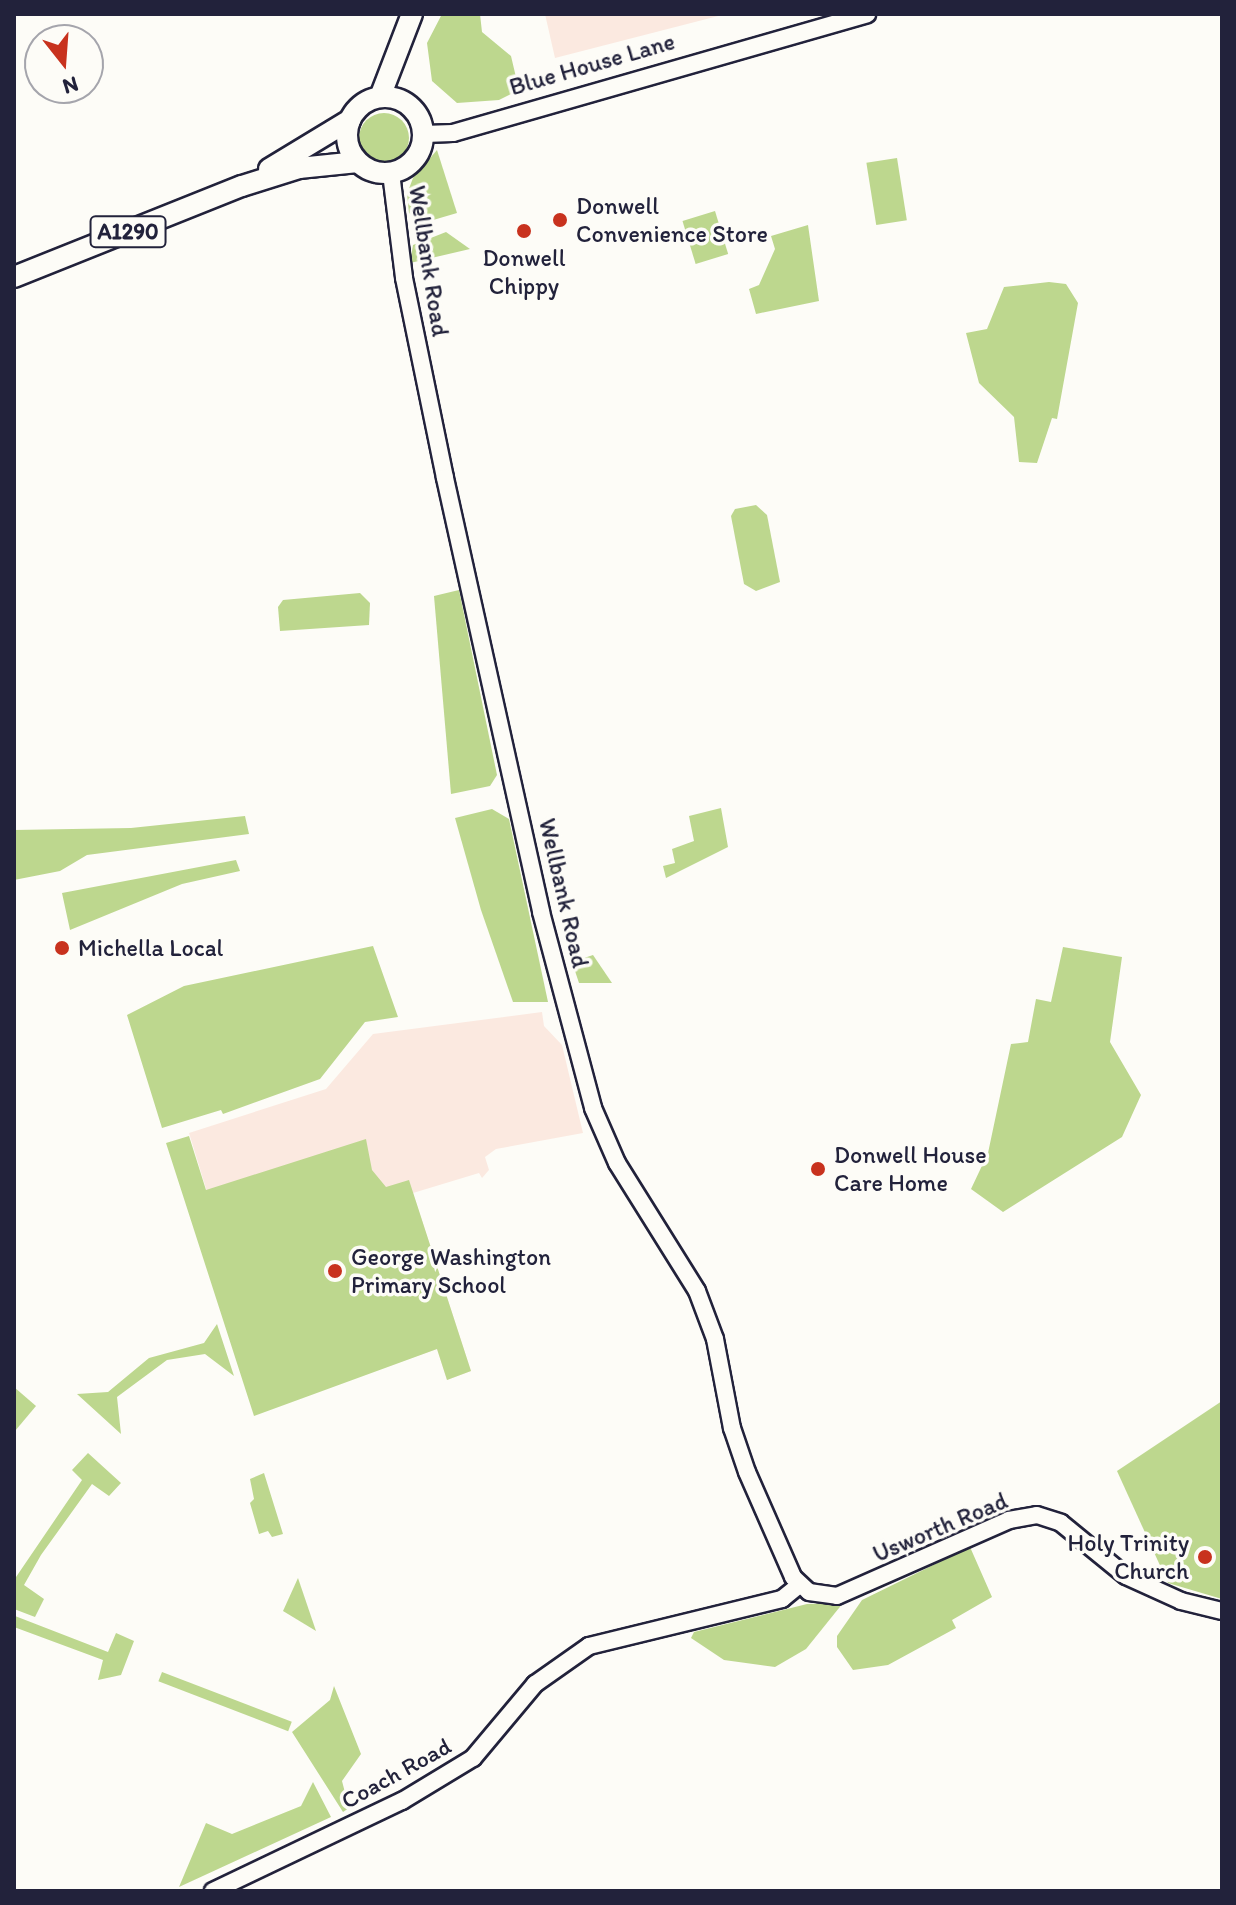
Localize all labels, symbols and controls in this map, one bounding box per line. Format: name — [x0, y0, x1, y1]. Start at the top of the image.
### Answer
north arrow — [24, 24, 104, 104]
street label: Blue House Lane — [506, 27, 678, 101]
text: N — [60, 70, 82, 101]
street label: Wellbank Road — [403, 184, 455, 338]
place label: Donwell Convenience Store — [576, 192, 767, 248]
marker: Donwell Convenience Store — [551, 211, 569, 229]
road number: A1290 — [88, 214, 168, 250]
marker: Donwell Chippy — [515, 222, 533, 240]
place label: Donwell Chippy — [482, 244, 566, 300]
street label: Wellbank Road — [533, 816, 595, 970]
place label: Michella Local — [78, 934, 224, 962]
marker: Michella Local — [53, 939, 71, 957]
place label: Donwell House Care Home — [834, 1141, 987, 1197]
marker: Donwell House Care Home — [809, 1160, 827, 1178]
place label: George Washington Primary School — [351, 1243, 552, 1299]
marker: George Washington Primary School — [326, 1262, 344, 1280]
street label: Usworth Road — [869, 1486, 1011, 1568]
place label: Holy Trinity Church — [1070, 1529, 1189, 1585]
marker: Holy Trinity Church — [1196, 1548, 1214, 1566]
street label: Coach Road — [336, 1731, 456, 1815]

